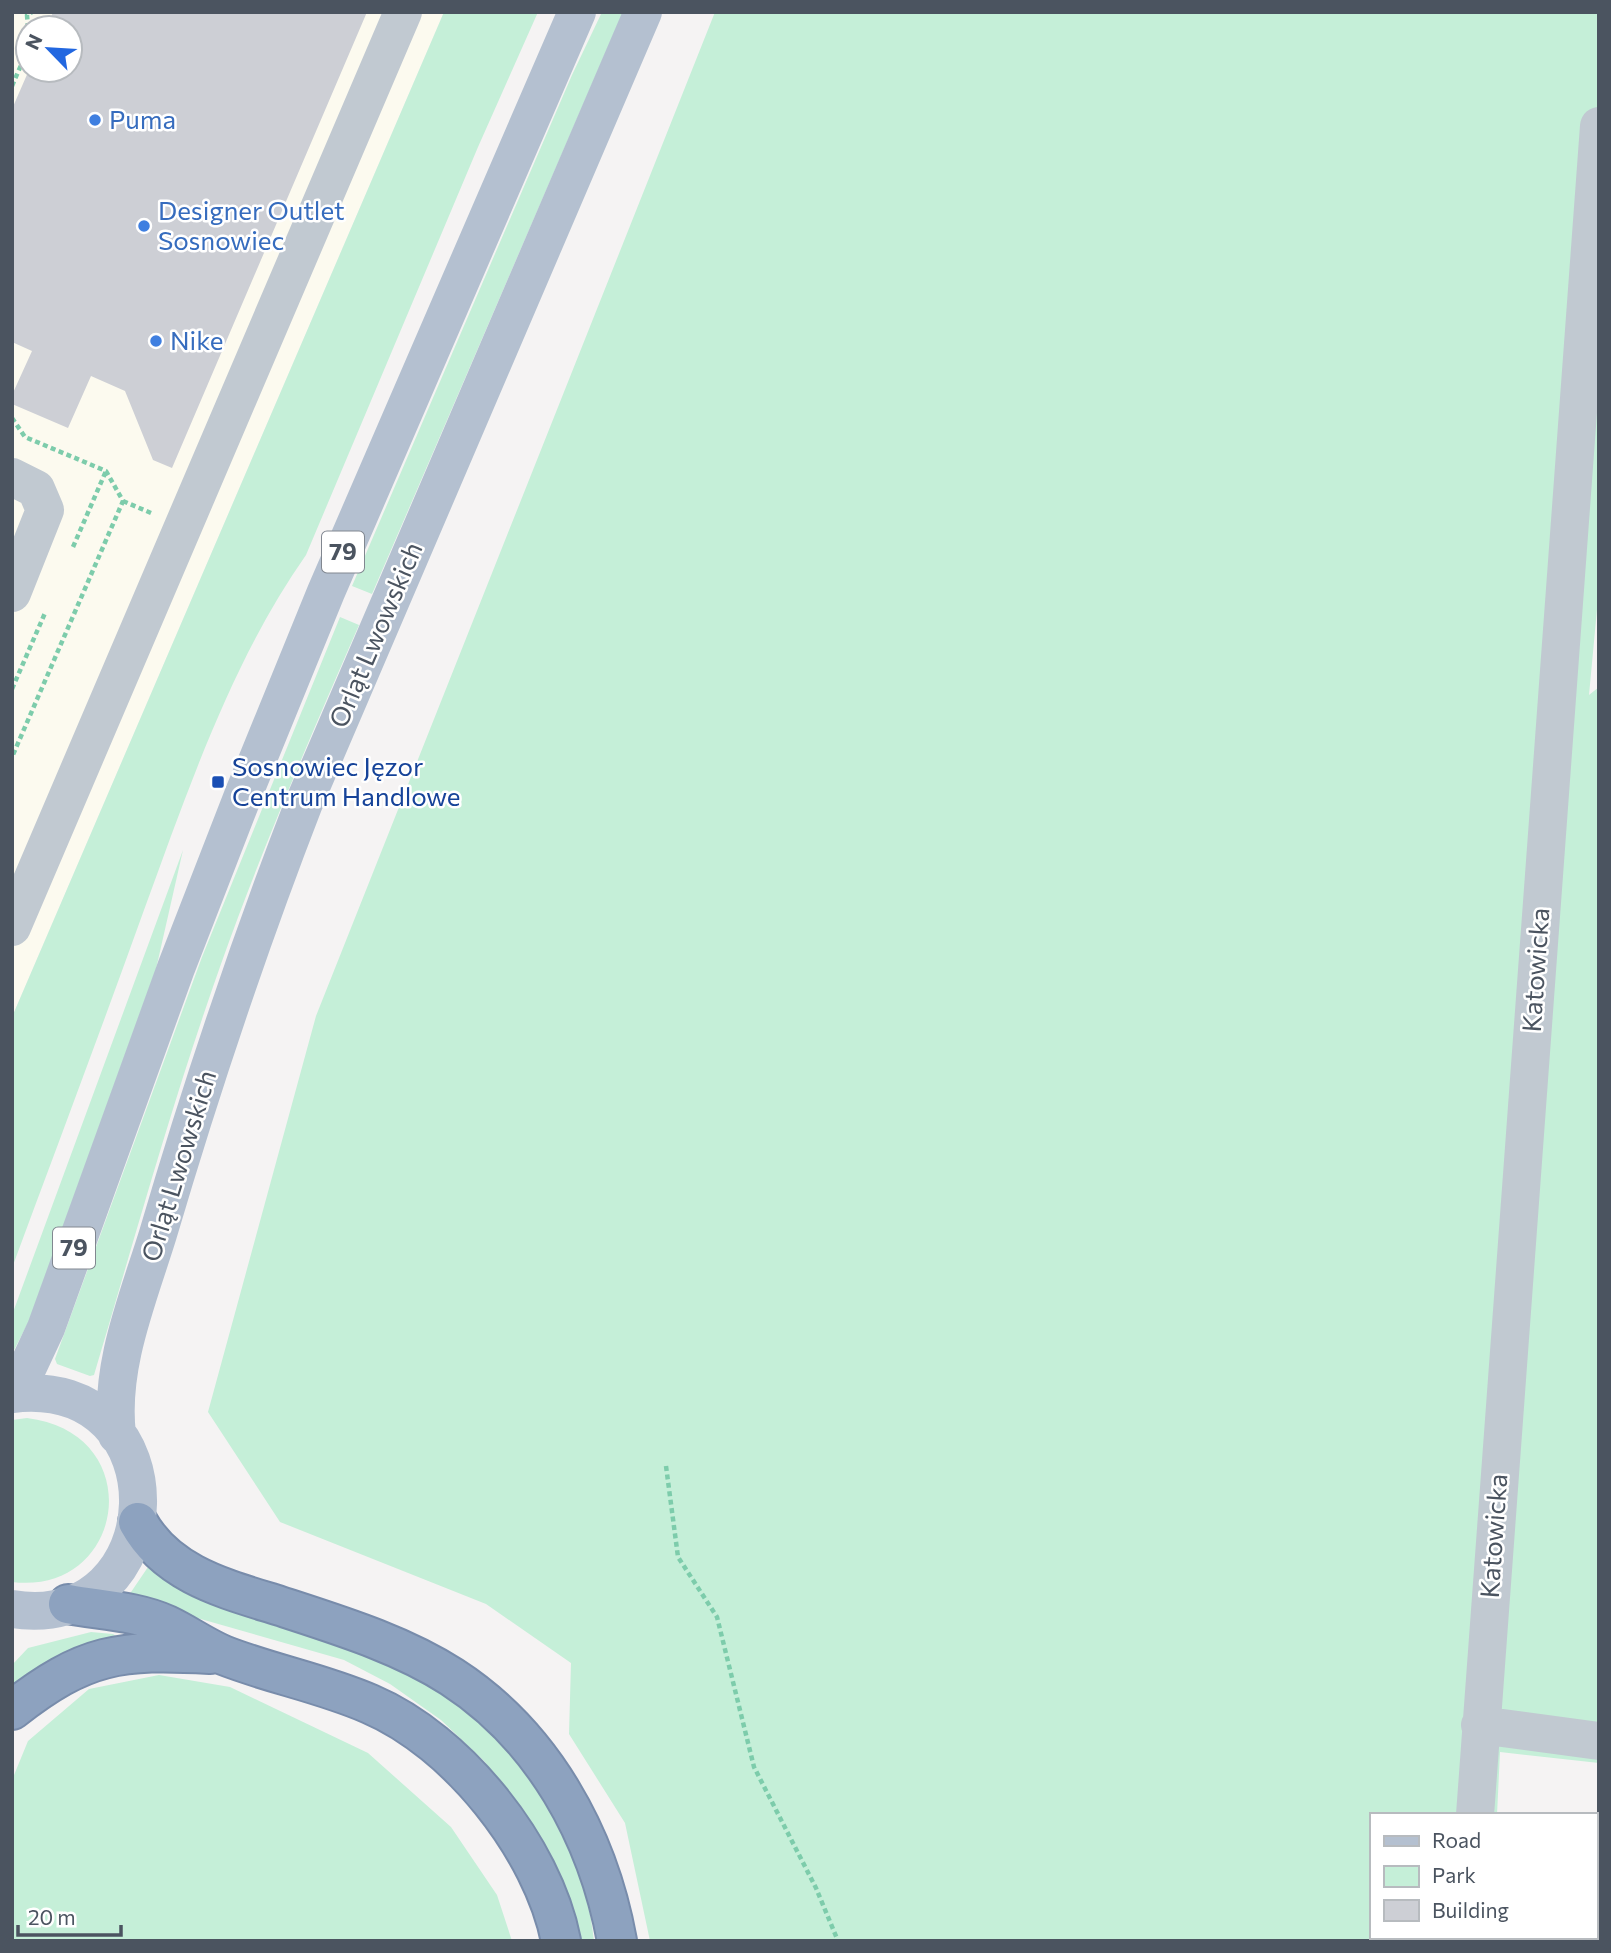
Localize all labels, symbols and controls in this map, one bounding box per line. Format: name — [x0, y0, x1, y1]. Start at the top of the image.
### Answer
north arrow — [14, 14, 84, 84]
text: N — [20, 30, 47, 53]
place label: Puma — [109, 103, 176, 134]
marker: Puma — [87, 112, 103, 128]
place label: Designer Outlet Sosnowiec — [158, 194, 345, 255]
marker: Designer Outlet Sosnowiec — [136, 218, 152, 234]
place label: Nike — [170, 324, 224, 355]
marker: Nike — [148, 333, 164, 349]
road number: 79 — [322, 532, 364, 572]
street label: Orląt Lwowskich — [322, 537, 428, 732]
place label: Sosnowiec Jęzor Centrum Handlowe — [232, 750, 460, 811]
marker: Sosnowiec Jęzor Centrum Handlowe — [210, 774, 226, 790]
street label: Katowicka — [1515, 907, 1554, 1033]
street label: Orląt Lwowskich — [134, 1066, 221, 1265]
road number: 79 — [53, 1228, 95, 1268]
street label: Katowicka — [1473, 1473, 1512, 1599]
legend — [1370, 1813, 1597, 1939]
text: Road — [1432, 1827, 1481, 1852]
text: Park — [1432, 1862, 1476, 1887]
scale bar — [18, 1894, 121, 1938]
text: Building — [1432, 1897, 1509, 1922]
text: 20 m — [28, 1904, 76, 1929]

